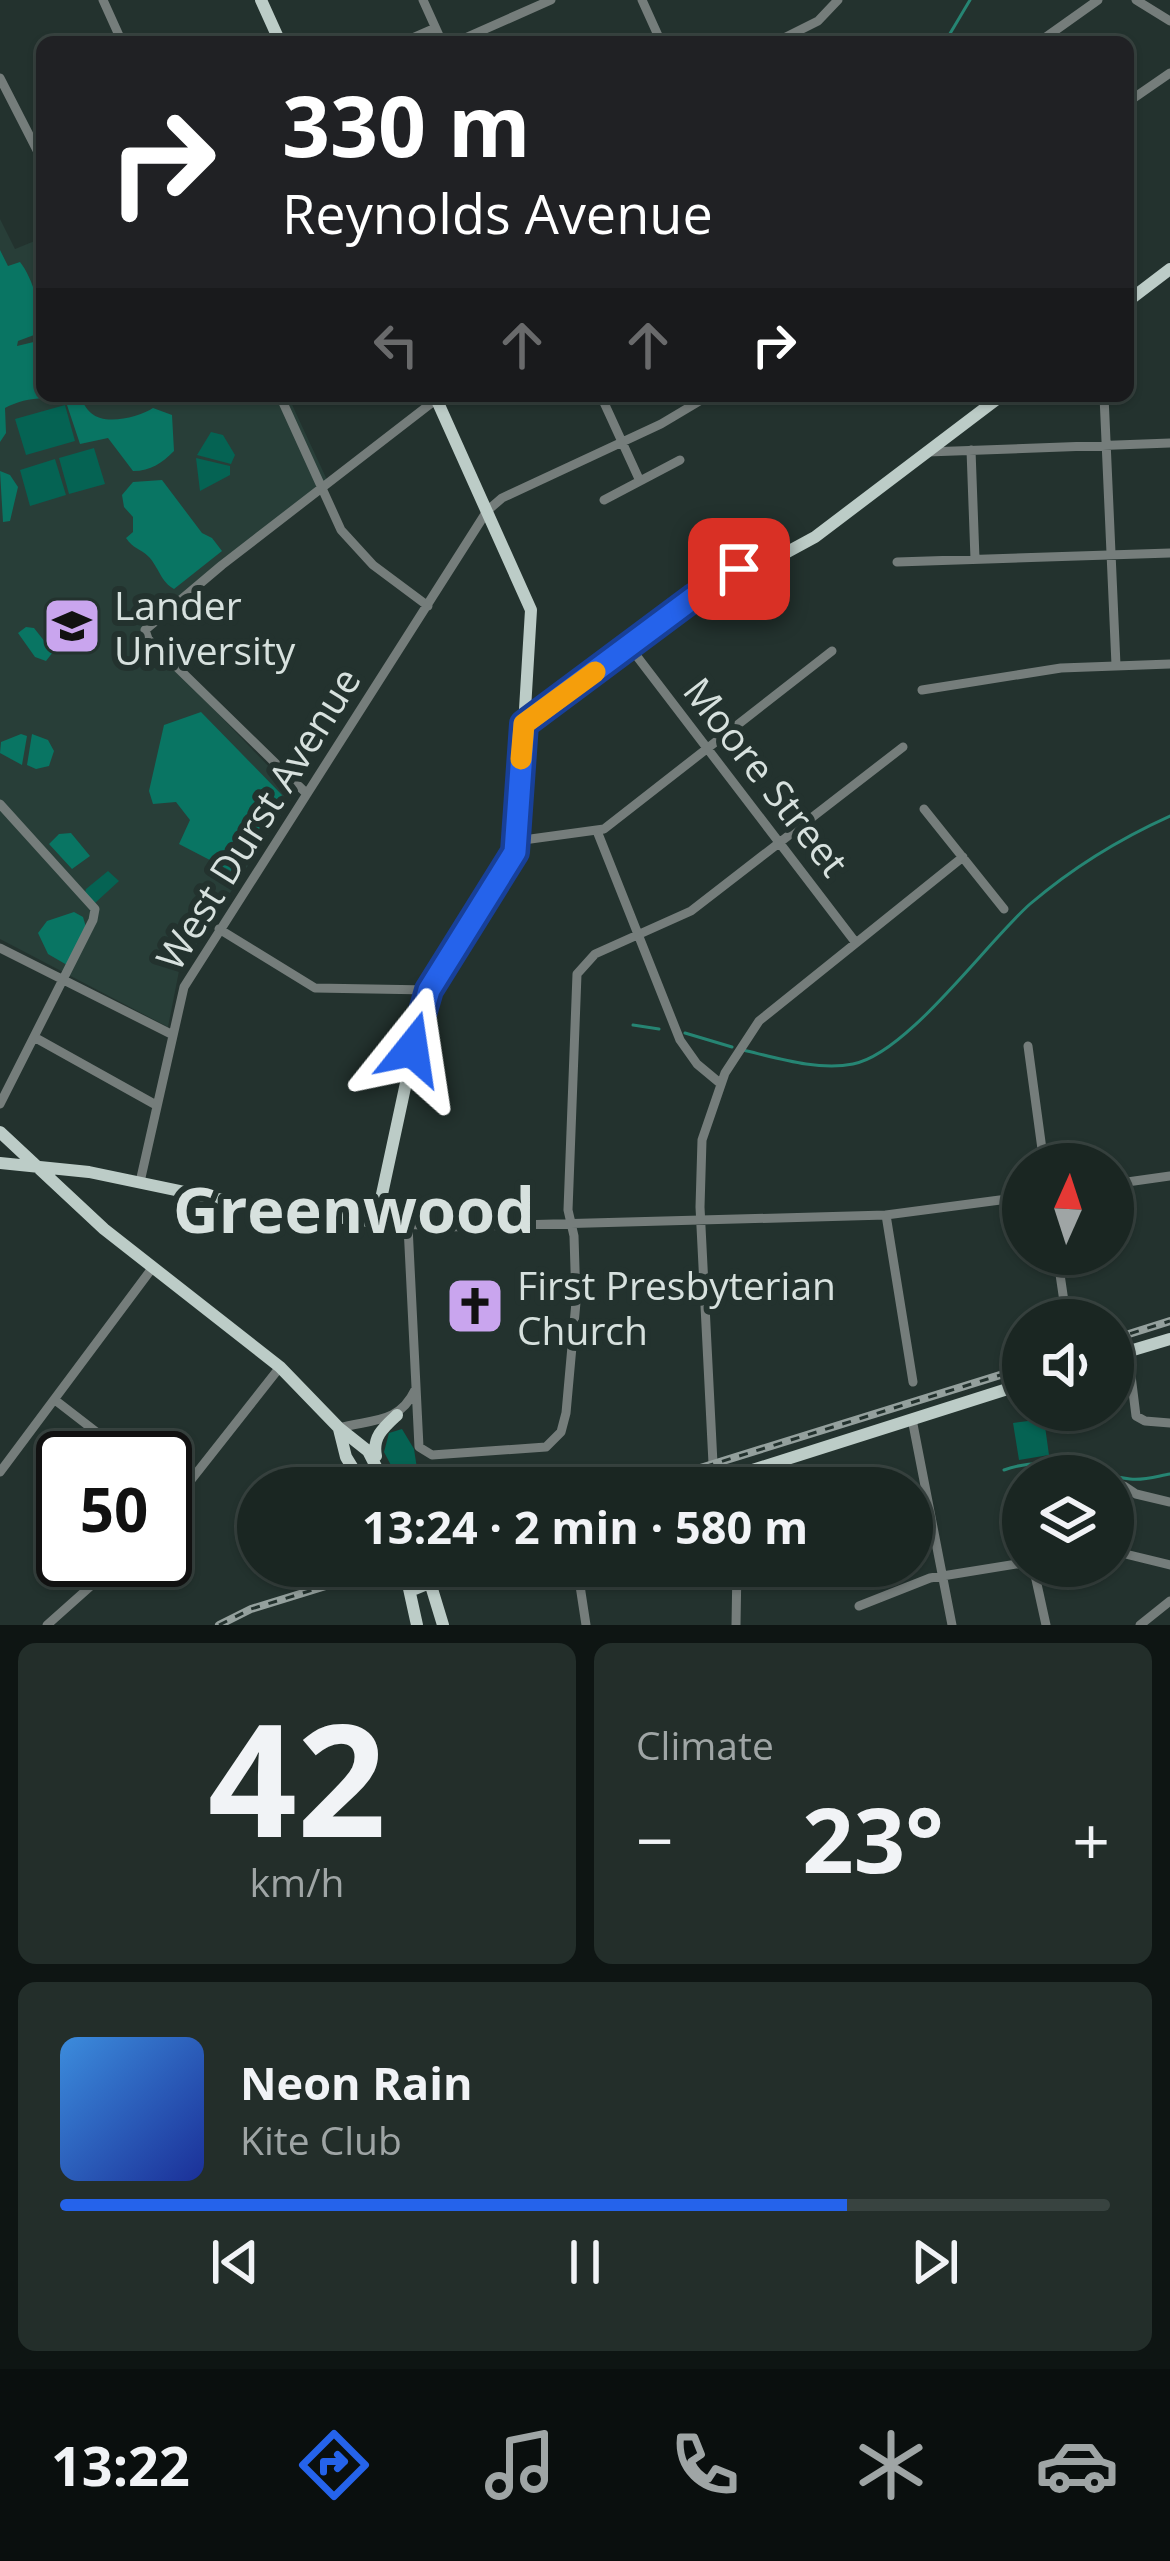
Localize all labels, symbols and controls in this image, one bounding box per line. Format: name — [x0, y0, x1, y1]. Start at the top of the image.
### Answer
text: 330 m — [282, 67, 530, 182]
icon: right — [84, 84, 240, 240]
text: Reynolds Avenue — [282, 176, 713, 250]
icon: left — [363, 312, 429, 378]
icon: ahead — [489, 312, 555, 378]
icon: ahead — [615, 312, 681, 378]
icon: right — [741, 312, 807, 378]
pin — [688, 518, 790, 620]
icon: arrive — [706, 536, 772, 602]
place label: Lander University — [114, 578, 296, 676]
school or university icon: Lander University — [41, 595, 103, 657]
street label: West Durst Avenue — [143, 657, 371, 979]
street label: Moore Street — [673, 666, 861, 886]
position arrow — [349, 986, 475, 1112]
north arrow — [1002, 1143, 1134, 1275]
map controls — [1002, 1143, 1134, 1587]
district label: Greenwood — [173, 1166, 535, 1251]
place label: First Presbyterian Church — [517, 1258, 836, 1356]
church icon: First Presbyterian Church — [444, 1275, 506, 1337]
button: sound — [1002, 1299, 1134, 1431]
speed limit sign: 50 — [36, 1431, 192, 1587]
button: layers — [1002, 1455, 1134, 1587]
text: 13:24 · 2 min · 580 m — [362, 1496, 808, 1557]
text: 42 — [208, 1670, 386, 1883]
text: Climate — [636, 1718, 774, 1771]
text: 23° — [802, 1777, 944, 1899]
text: − — [636, 1794, 674, 1884]
text: + — [1072, 1794, 1110, 1884]
text: km/h — [250, 1855, 344, 1908]
text: Neon Rain — [240, 2052, 473, 2113]
text: Kite Club — [240, 2113, 402, 2166]
icon: previous — [202, 2229, 268, 2295]
icon: pause — [552, 2229, 618, 2295]
icon: next — [902, 2229, 968, 2295]
icon: directions — [292, 2423, 376, 2507]
icon: music — [478, 2423, 562, 2507]
icon: phone — [663, 2423, 747, 2507]
icon: climate — [849, 2423, 933, 2507]
icon: car — [1035, 2423, 1119, 2507]
text: 13:22 — [51, 2428, 190, 2502]

